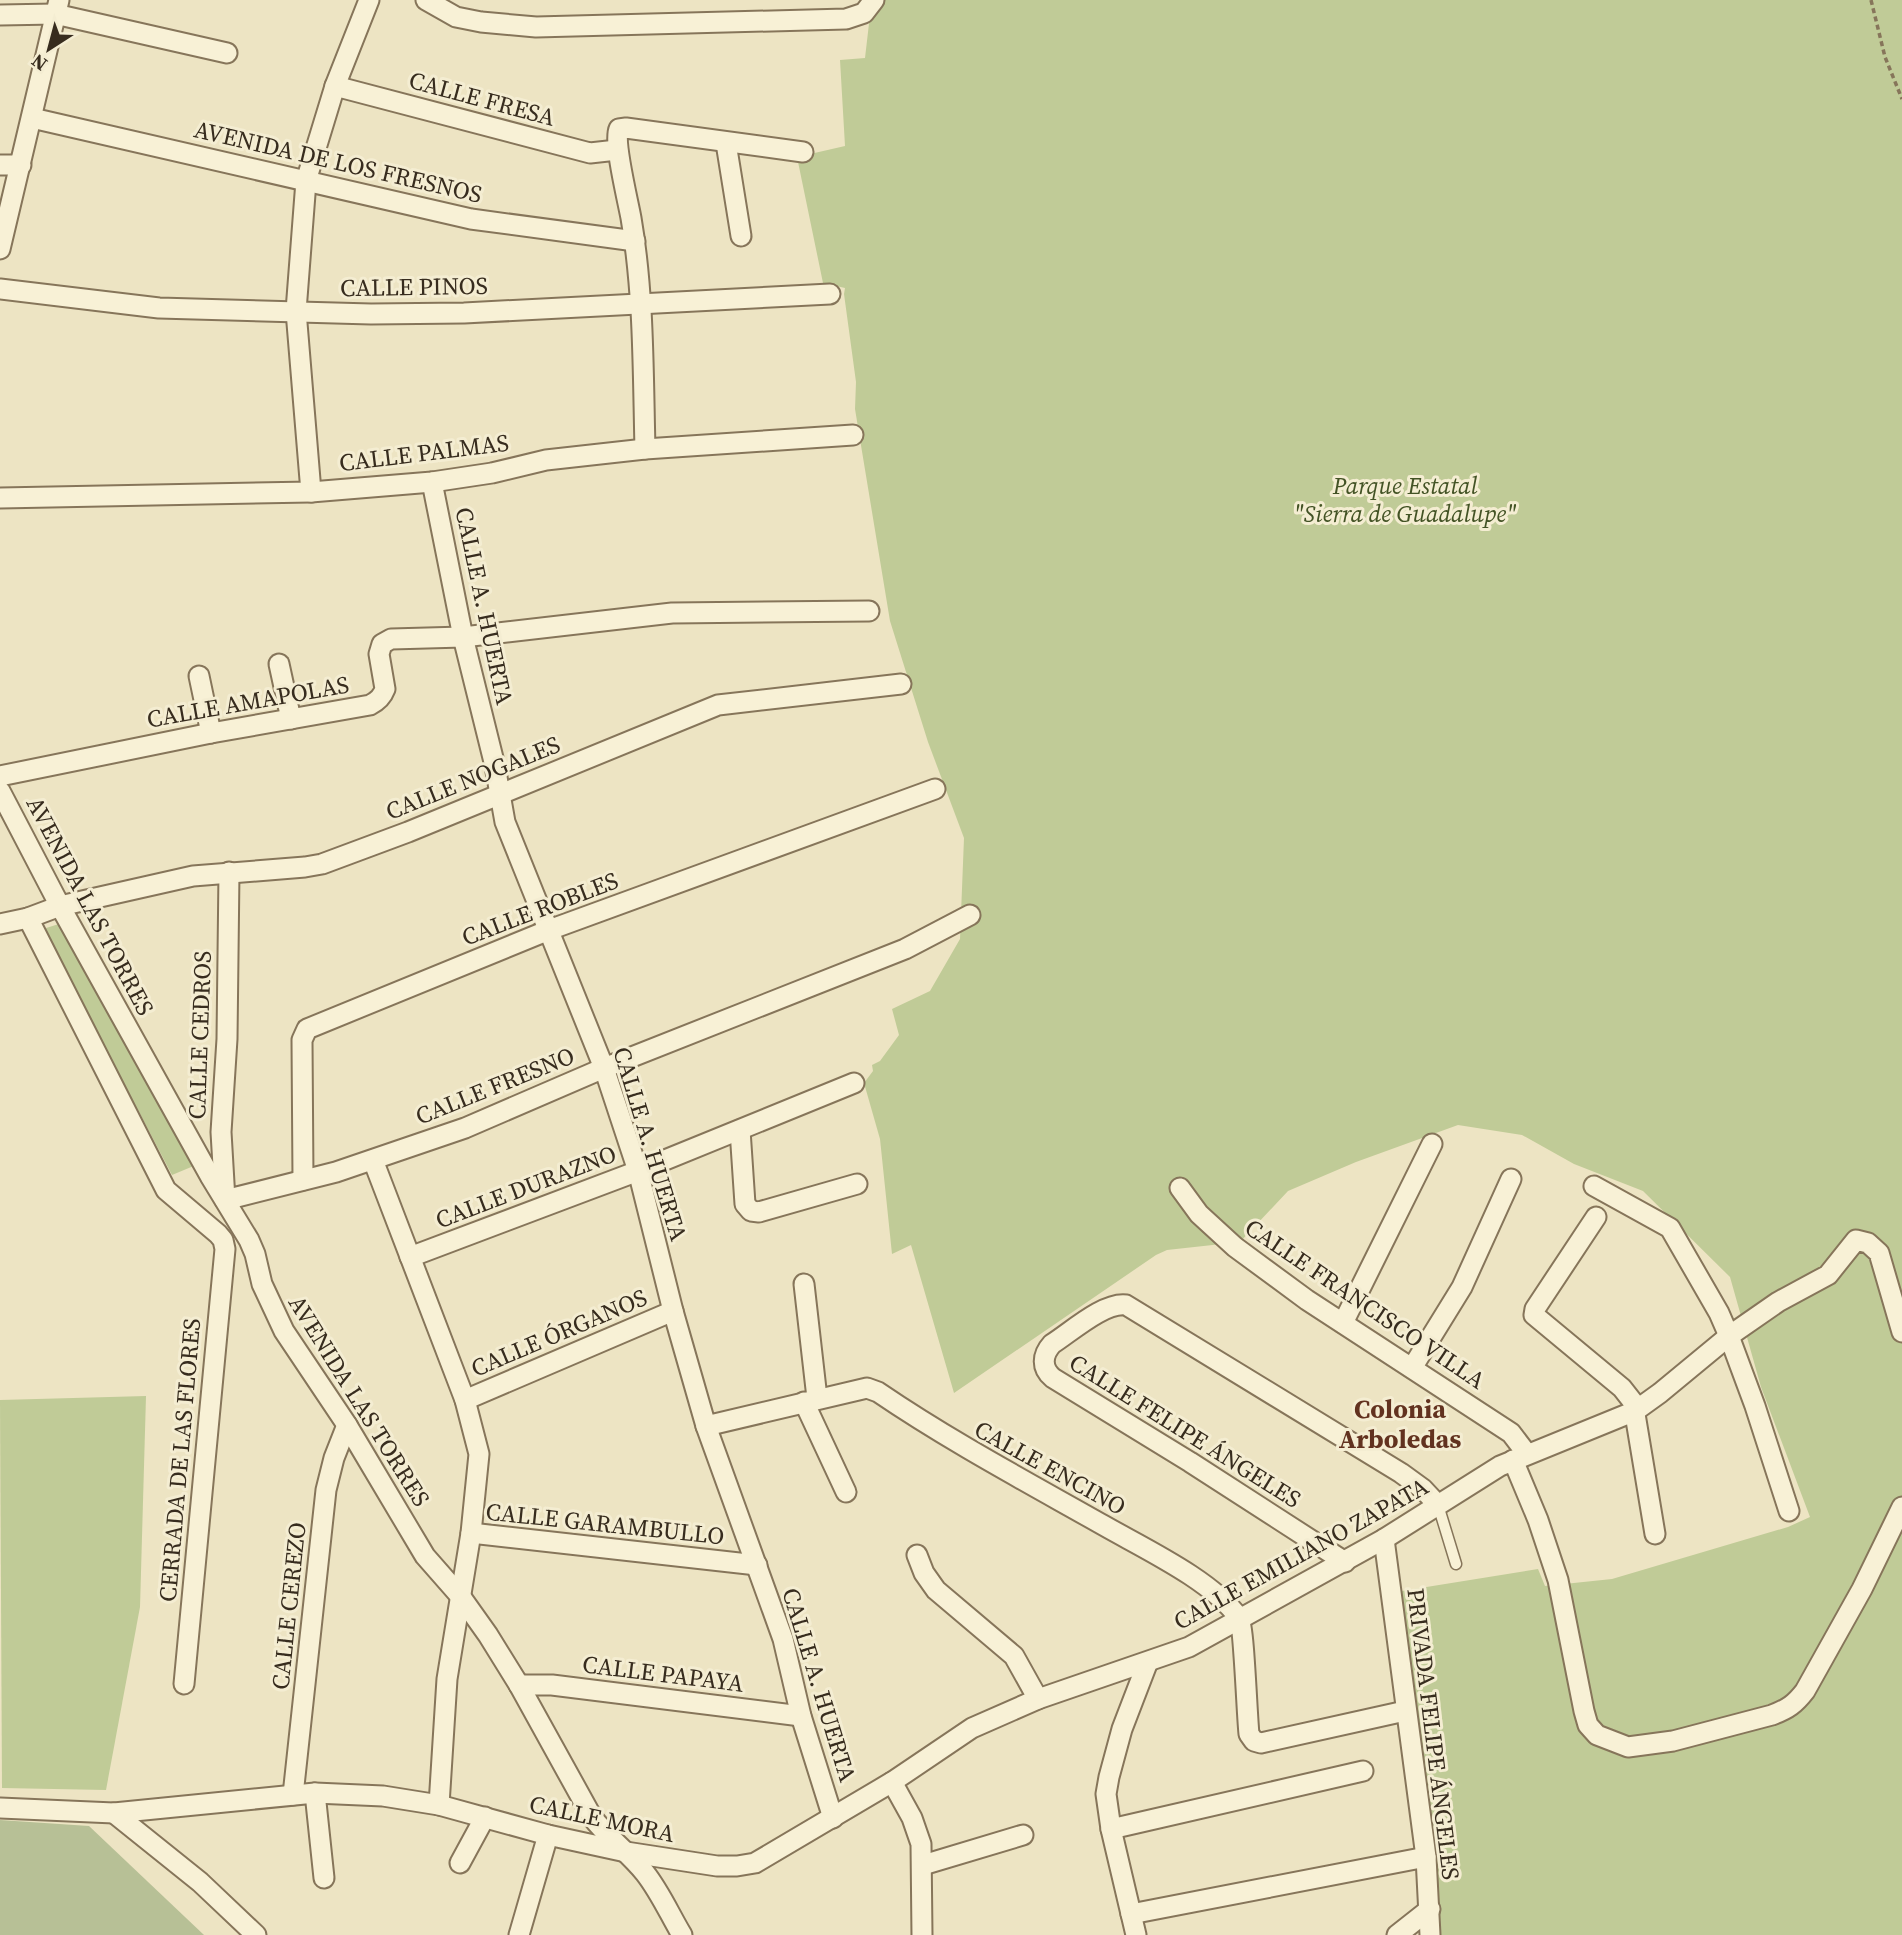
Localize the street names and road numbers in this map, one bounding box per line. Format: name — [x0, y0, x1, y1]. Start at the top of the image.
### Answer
street label: CALLE FRESA — [405, 63, 559, 134]
street label: AVENIDA DE LOS FRESNOS — [191, 112, 485, 211]
street label: CALLE PINOS — [340, 269, 488, 304]
street label: CALLE PALMAS — [337, 426, 511, 479]
street label: CALLE A. HUERTA — [447, 504, 522, 708]
street label: CALLE AMAPOLAS — [144, 667, 352, 736]
street label: CALLE NOGALES — [381, 728, 565, 828]
street label: AVENIDA LAS TORRES — [19, 791, 162, 1021]
street label: CALLE ROBLES — [457, 864, 623, 954]
street label: CALLE CEDROS — [180, 950, 219, 1120]
street label: CALLE FRESNO — [411, 1039, 579, 1132]
street label: CALLE A. HUERTA — [605, 1043, 696, 1245]
street label: CALLE DURAZNO — [431, 1137, 621, 1236]
street label: CALLE FRANCISCO VILLA — [1239, 1211, 1492, 1397]
street label: CALLE ÓRGANOS — [466, 1281, 652, 1385]
street label: AVENIDA LAS TORRES — [281, 1289, 438, 1513]
street label: CERRADA DE LAS FLORES — [151, 1317, 208, 1603]
street label: CALLE FELIPE ÁNGELES — [1063, 1346, 1307, 1515]
street label: CALLE ENCINO — [969, 1412, 1132, 1523]
street label: CALLE EMILIANO ZAPATA — [1167, 1470, 1434, 1637]
street label: CALLE GARAMBULLO — [484, 1495, 726, 1552]
street label: CALLE CEREZO — [263, 1521, 314, 1691]
street label: CALLE A. HUERTA — [774, 1584, 865, 1786]
street label: PRIVADA FELIPE ÁNGELES — [1399, 1586, 1468, 1882]
street label: CALLE PAPAYA — [580, 1647, 746, 1700]
street label: CALLE MORA — [526, 1787, 678, 1850]

